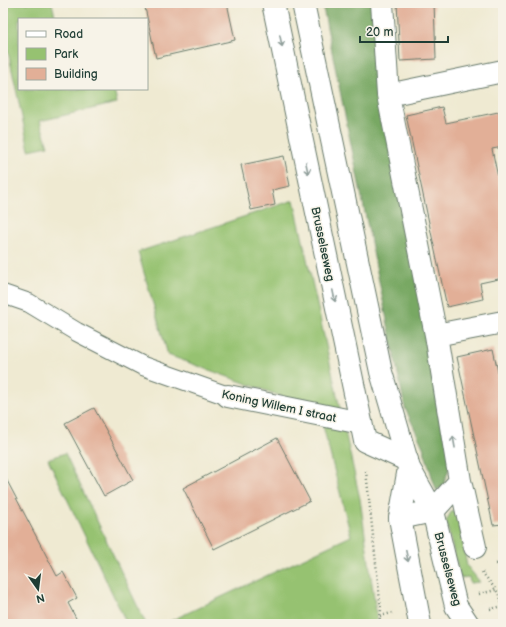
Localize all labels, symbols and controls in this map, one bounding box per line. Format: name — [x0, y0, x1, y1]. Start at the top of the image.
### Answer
legend — [18, 18, 148, 90]
scale bar — [360, 18, 448, 44]
text: 20 m — [366, 25, 393, 40]
text: Road — [54, 27, 83, 42]
one-way arrow — [277, 34, 285, 47]
text: Park — [54, 47, 78, 62]
text: Building — [54, 67, 98, 82]
one-way arrow — [304, 162, 312, 175]
street label: Brusselseweg — [307, 205, 338, 283]
one-way arrow — [331, 289, 339, 302]
street label: Koning Willem I straat — [220, 387, 338, 426]
one-way arrow — [450, 436, 458, 449]
street label: Brusselseweg — [430, 530, 465, 608]
one-way arrow — [404, 549, 412, 562]
north arrow — [18, 569, 58, 609]
text: N — [35, 591, 46, 606]

